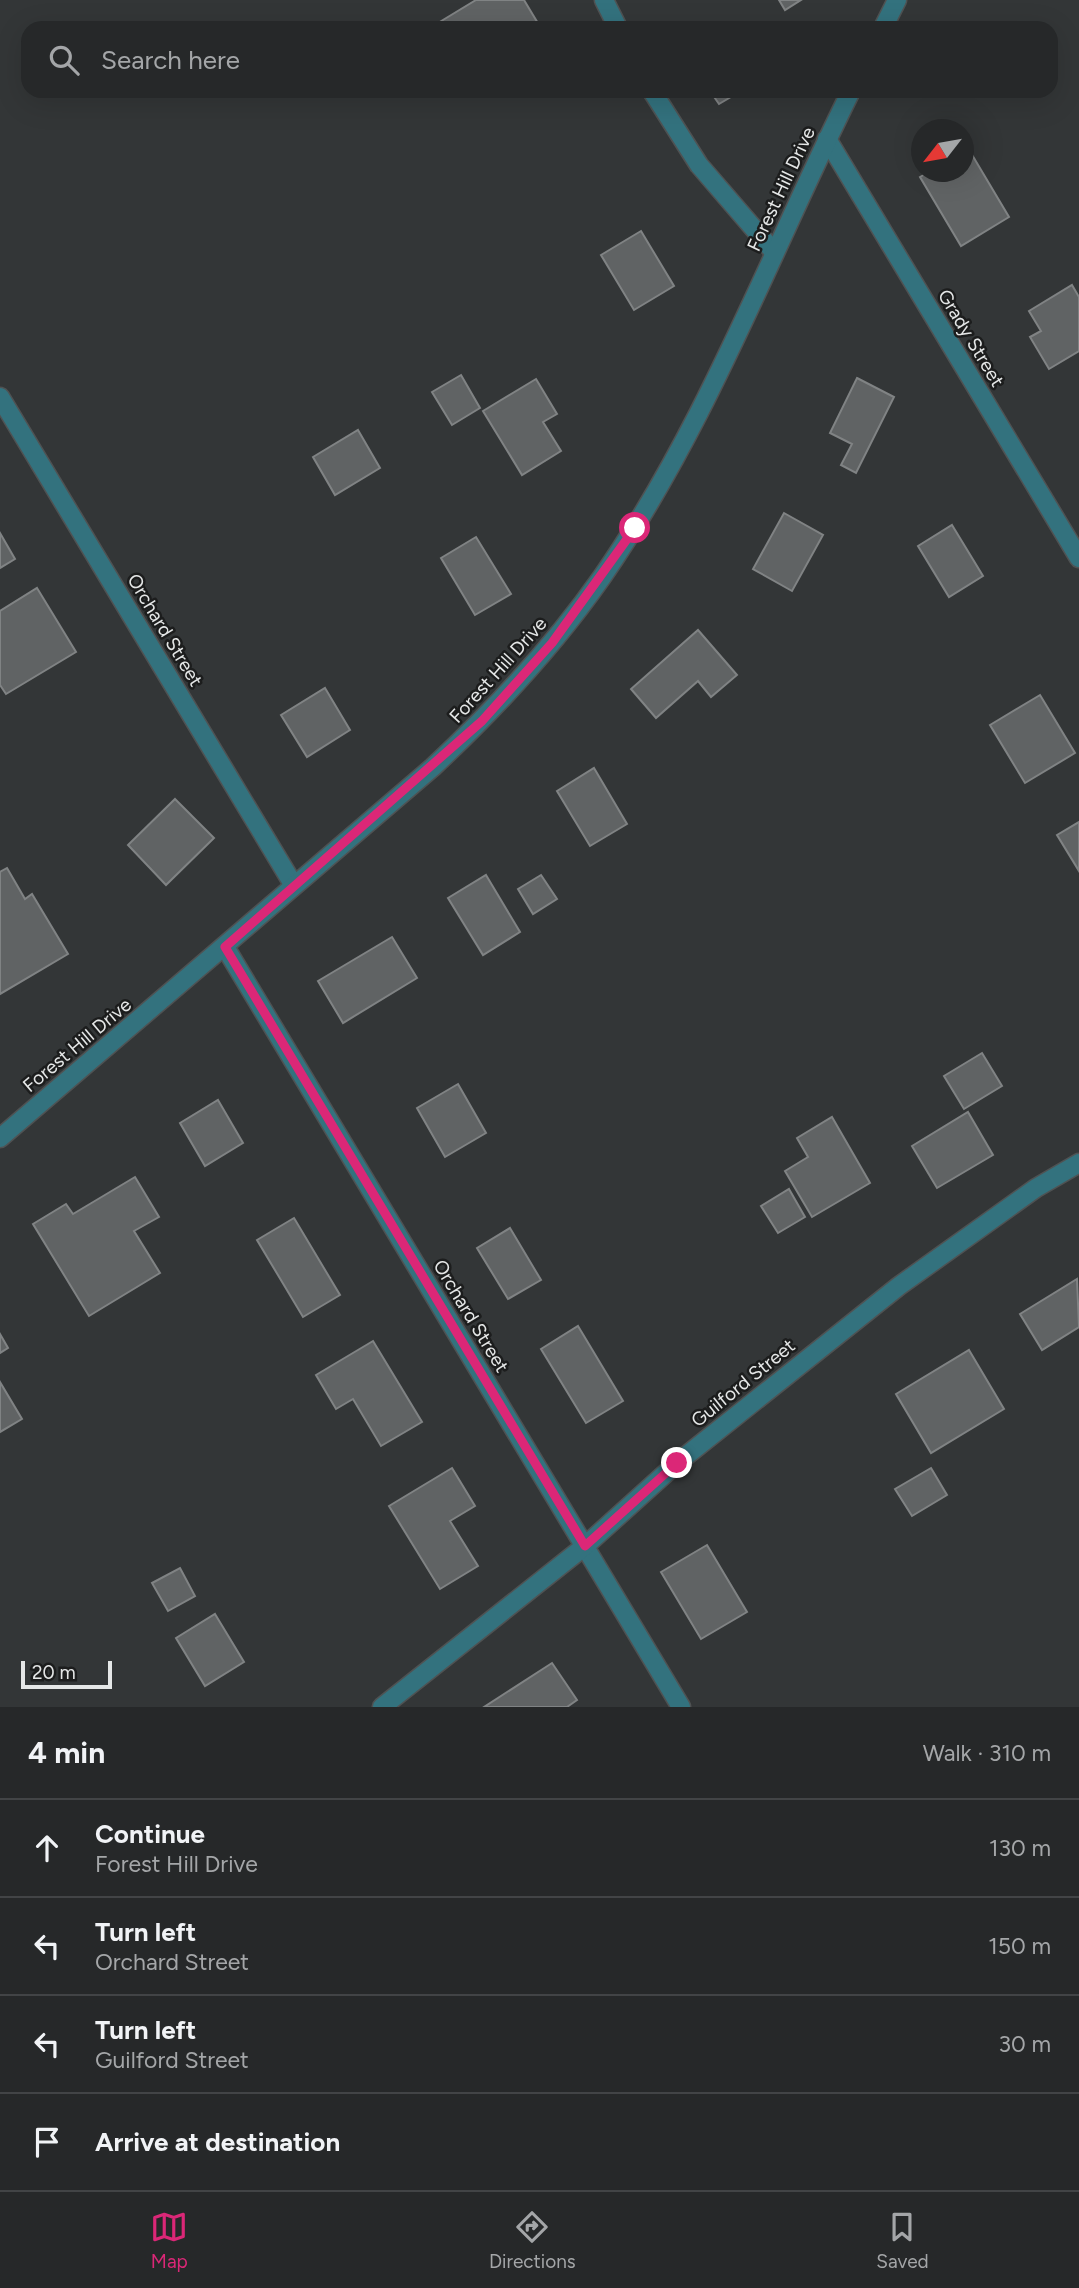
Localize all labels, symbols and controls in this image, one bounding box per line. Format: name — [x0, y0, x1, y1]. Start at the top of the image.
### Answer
search box — [21, 21, 1058, 98]
icon: search — [45, 41, 83, 79]
text: Search here — [101, 44, 240, 76]
north arrow — [911, 119, 974, 182]
street label: Forest Hill Drive — [742, 123, 820, 255]
street label: Grady Street — [933, 285, 1009, 391]
route start — [619, 512, 650, 543]
street label: Orchard Street — [122, 570, 208, 690]
street label: Forest Hill Drive — [444, 612, 552, 728]
street label: Forest Hill Drive — [18, 993, 136, 1097]
street label: Orchard Street — [428, 1256, 514, 1376]
street label: Guilford Street — [686, 1334, 800, 1432]
route end — [661, 1447, 692, 1478]
scale bar — [21, 1658, 112, 1690]
text: 20 m — [32, 1661, 76, 1684]
text: 4 min — [28, 1734, 105, 1771]
text: Walk · 310 m — [923, 1739, 1051, 1767]
text: Continue — [95, 1818, 205, 1850]
icon: ahead — [28, 1829, 66, 1867]
text: 130 m — [989, 1834, 1051, 1862]
text: Forest Hill Drive — [95, 1850, 258, 1878]
text: Turn left — [95, 1916, 196, 1948]
icon: left — [28, 1927, 66, 1965]
text: 150 m — [988, 1932, 1051, 1960]
text: Orchard Street — [95, 1948, 249, 1976]
text: Turn left — [95, 2014, 196, 2046]
icon: left — [28, 2025, 66, 2063]
text: 30 m — [998, 2030, 1051, 2058]
text: Guilford Street — [95, 2046, 249, 2074]
icon: arrive — [28, 2123, 66, 2161]
text: Arrive at destination — [95, 2126, 340, 2158]
tab: Map — [150, 2208, 188, 2273]
tab: Directions — [489, 2208, 576, 2273]
tab: Saved — [876, 2208, 929, 2273]

